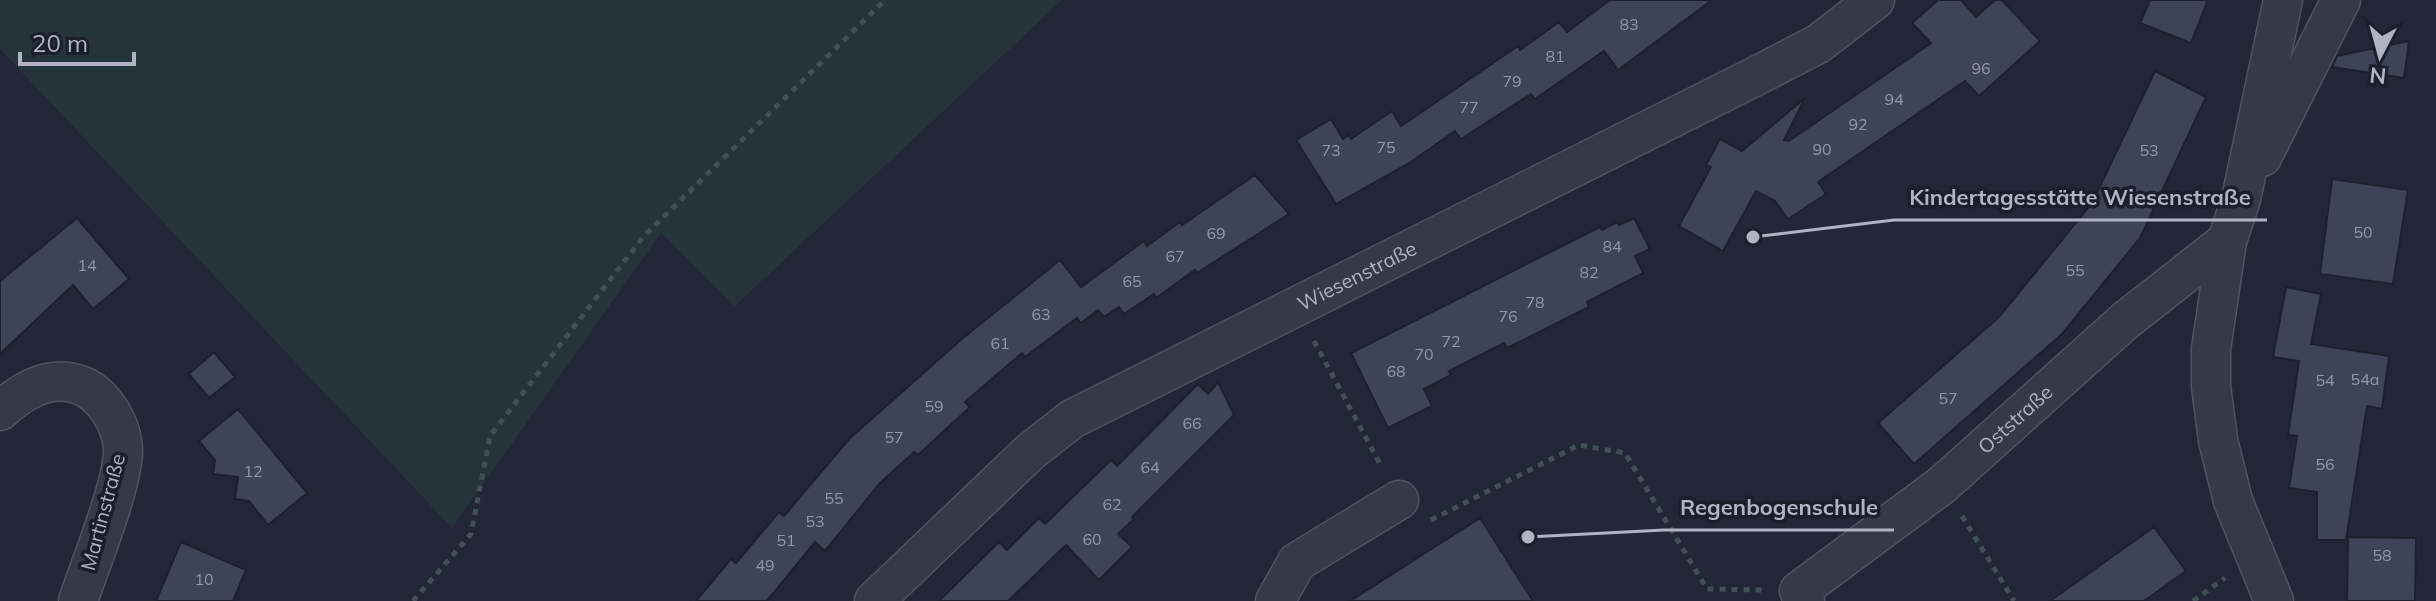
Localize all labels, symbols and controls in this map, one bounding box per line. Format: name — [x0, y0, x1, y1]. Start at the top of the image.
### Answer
house number: 83 — [1619, 14, 1639, 34]
scale bar — [20, 16, 134, 66]
north arrow — [2340, 16, 2420, 96]
text: 20 m — [32, 28, 88, 58]
house number: 81 — [1545, 46, 1565, 66]
house number: 96 — [1971, 58, 1991, 78]
text: N — [2368, 61, 2388, 91]
house number: 79 — [1502, 71, 1522, 91]
house number: 94 — [1884, 89, 1904, 109]
house number: 77 — [1459, 97, 1479, 117]
house number: 92 — [1848, 114, 1868, 134]
house number: 75 — [1376, 137, 1396, 157]
house number: 90 — [1812, 139, 1832, 159]
house number: 73 — [1321, 140, 1341, 160]
house number: 53 — [2139, 140, 2159, 160]
callout: Kindertagesstätte Wiesenstraße — [1894, 174, 2267, 220]
text: Kindertagesstätte Wiesenstraße — [1909, 183, 2251, 211]
house number: 50 — [2353, 222, 2373, 242]
house number: 69 — [1206, 223, 1226, 243]
street label: Wiesenstraße — [1293, 235, 1421, 316]
house number: 84 — [1602, 236, 1622, 256]
house number: 67 — [1165, 246, 1185, 266]
house number: 14 — [77, 255, 97, 275]
house number: 55 — [2065, 260, 2085, 280]
house number: 82 — [1579, 262, 1599, 282]
house number: 65 — [1122, 271, 1142, 291]
house number: 78 — [1525, 292, 1545, 312]
house number: 63 — [1031, 304, 1051, 324]
house number: 76 — [1498, 306, 1518, 326]
house number: 72 — [1441, 331, 1461, 351]
house number: 61 — [990, 333, 1010, 353]
house number: 70 — [1414, 344, 1434, 364]
house number: 68 — [1386, 361, 1406, 381]
house number: 54a — [2351, 369, 2379, 389]
house number: 54 — [2315, 370, 2335, 390]
street label: Oststraße — [1972, 379, 2057, 459]
house number: 57 — [1938, 388, 1958, 408]
house number: 59 — [924, 396, 944, 416]
house number: 66 — [1182, 413, 1202, 433]
house number: 57 — [884, 427, 904, 447]
street label: Martinstraße — [75, 451, 130, 573]
house number: 56 — [2315, 454, 2335, 474]
house number: 64 — [1140, 457, 1160, 477]
house number: 12 — [243, 461, 263, 481]
callout: Regenbogenschule — [1664, 484, 1894, 530]
house number: 55 — [824, 488, 844, 508]
text: Regenbogenschule — [1680, 493, 1878, 521]
house number: 62 — [1102, 494, 1122, 514]
house number: 53 — [805, 511, 825, 531]
house number: 60 — [1082, 529, 1102, 549]
house number: 51 — [776, 530, 796, 550]
house number: 58 — [2372, 545, 2392, 565]
house number: 49 — [755, 555, 775, 575]
house number: 10 — [194, 569, 214, 589]

